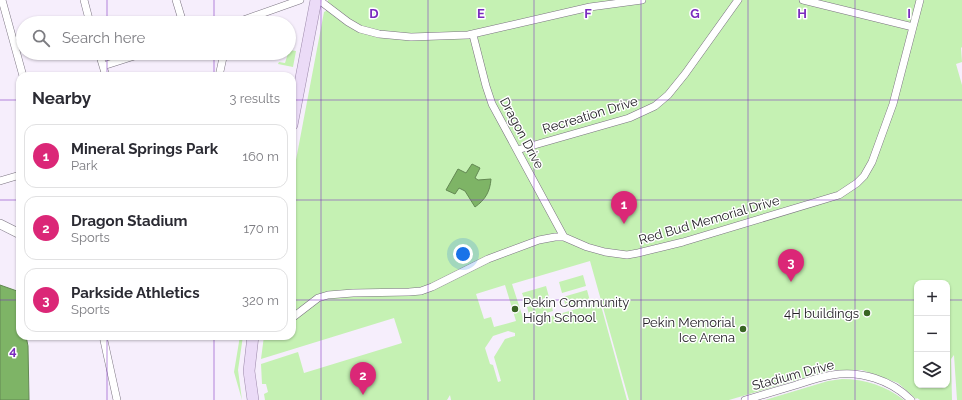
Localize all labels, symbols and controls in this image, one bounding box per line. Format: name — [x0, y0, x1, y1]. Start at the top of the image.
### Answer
text: D — [369, 6, 379, 21]
text: E — [477, 6, 485, 21]
text: F — [584, 6, 592, 21]
text: G — [690, 6, 700, 21]
text: H — [797, 6, 807, 21]
text: I — [907, 6, 911, 21]
search box — [16, 16, 296, 60]
icon: search — [30, 27, 52, 49]
text: Search here — [62, 29, 145, 47]
text: Nearby — [32, 88, 91, 108]
text: 3 results — [230, 91, 280, 106]
street label: Recreation Drive — [541, 93, 640, 137]
street label: Dragon Drive — [497, 95, 547, 172]
text: Mineral Springs Park — [71, 140, 218, 158]
text: 1 — [43, 149, 49, 164]
text: 160 m — [242, 149, 279, 164]
text: Park — [71, 158, 98, 173]
pin: 1 — [611, 191, 637, 224]
street label: Red Bud Memorial Drive — [637, 193, 781, 247]
text: Dragon Stadium — [71, 212, 187, 230]
text: 2 — [42, 221, 50, 236]
text: 170 m — [243, 221, 279, 236]
text: Sports — [71, 230, 110, 245]
your location — [453, 244, 473, 264]
pin: 3 — [778, 249, 804, 282]
map controls — [914, 280, 950, 388]
button: + — [914, 280, 950, 316]
text: Parkside Athletics — [71, 284, 200, 302]
text: 3 — [42, 293, 50, 308]
text: 320 m — [242, 293, 279, 308]
place label: Pekin Community High School — [523, 295, 629, 325]
text: Sports — [71, 302, 110, 317]
marker: Pekin Community High School — [510, 304, 520, 314]
place label: 4H buildings — [784, 306, 859, 321]
marker: 4H buildings — [862, 308, 872, 318]
place label: Pekin Memorial Ice Arena — [642, 315, 735, 345]
button: − — [914, 316, 950, 352]
marker: Pekin Memorial Ice Arena — [738, 324, 748, 334]
text: 4 — [9, 343, 17, 358]
button: layers — [914, 352, 950, 388]
street label: Stadium Drive — [750, 357, 836, 393]
pin: 2 — [350, 362, 376, 395]

